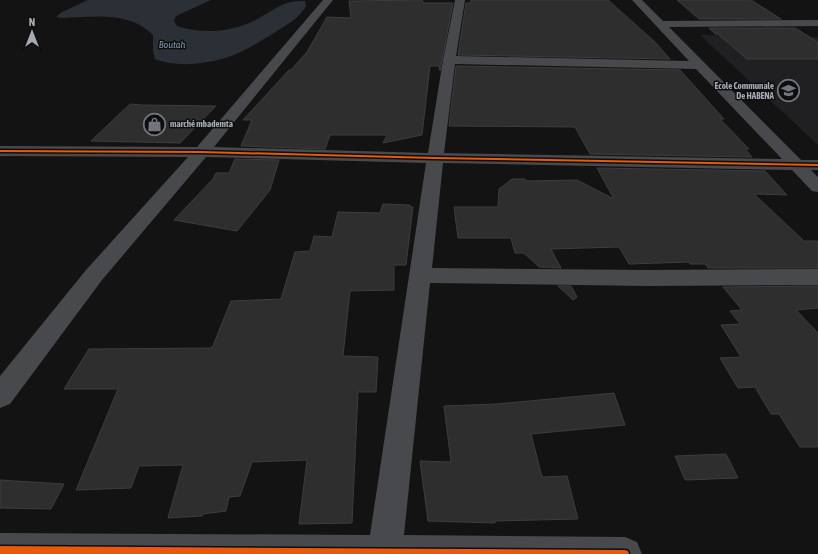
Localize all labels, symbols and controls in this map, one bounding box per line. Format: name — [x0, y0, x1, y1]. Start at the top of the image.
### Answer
north arrow — [12, 12, 52, 52]
text: N — [29, 16, 35, 28]
water label: Boutah — [159, 39, 185, 50]
school or university icon: Ecole Communale De HABENA — [776, 78, 802, 104]
place label: Ecole Communale De HABENA — [714, 81, 775, 101]
shop icon: marché mbademta — [141, 111, 167, 137]
place label: marché mbademta — [170, 119, 233, 129]

